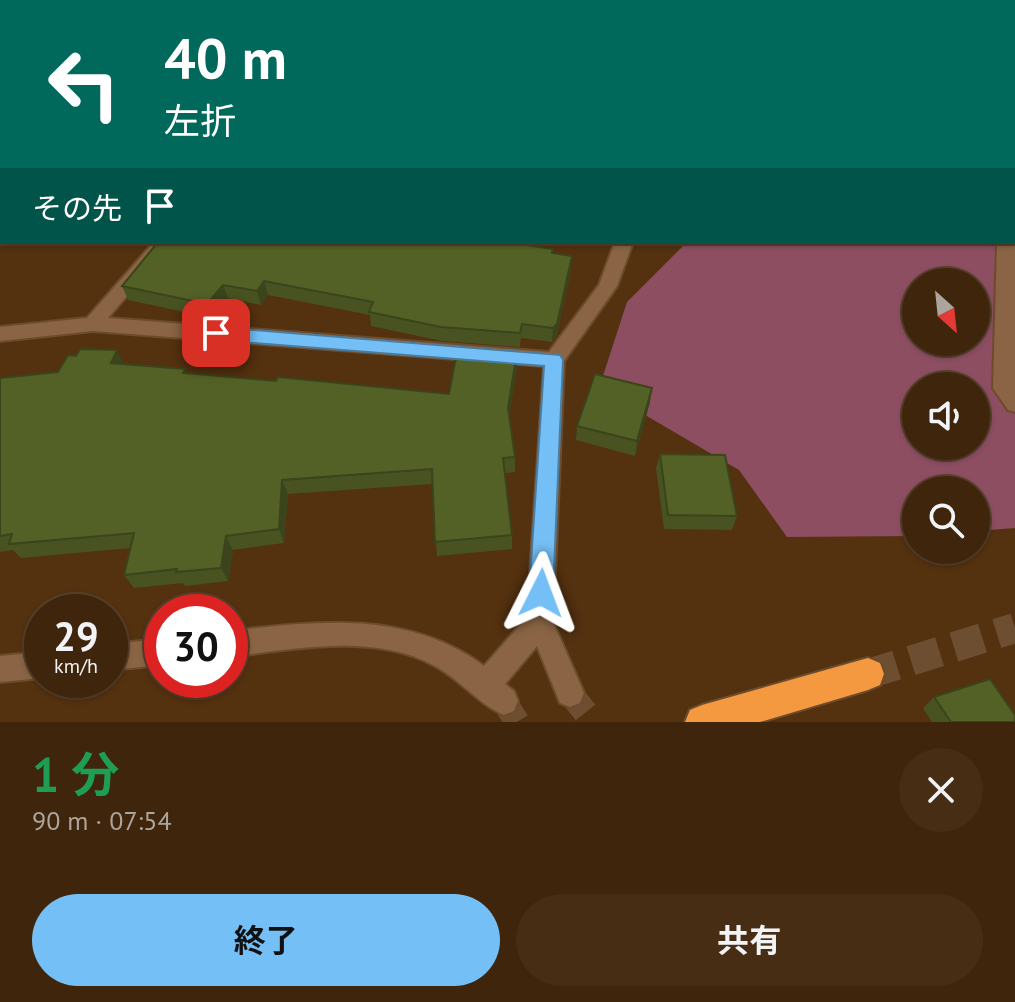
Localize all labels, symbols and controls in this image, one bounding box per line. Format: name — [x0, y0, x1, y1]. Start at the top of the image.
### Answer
text: 40 m — [164, 22, 287, 94]
icon: left — [32, 32, 136, 136]
text: 左折 — [164, 97, 236, 144]
icon: arrive — [138, 184, 182, 228]
text: その先 — [32, 188, 122, 227]
north arrow — [902, 268, 990, 356]
map controls — [902, 268, 990, 564]
pin — [182, 299, 250, 367]
icon: arrive — [194, 311, 238, 355]
button: sound — [902, 372, 990, 460]
button: search — [902, 476, 990, 564]
position arrow — [499, 551, 583, 635]
speed limit sign: 30 — [144, 594, 248, 698]
text: 29 — [53, 610, 99, 662]
text: km/h — [54, 653, 98, 679]
text: 1 分 — [32, 743, 119, 805]
button: close — [899, 748, 983, 832]
text: 90 m · 07:54 — [32, 804, 172, 837]
button: 終了 — [32, 894, 500, 986]
button: 共有 — [516, 894, 983, 986]

